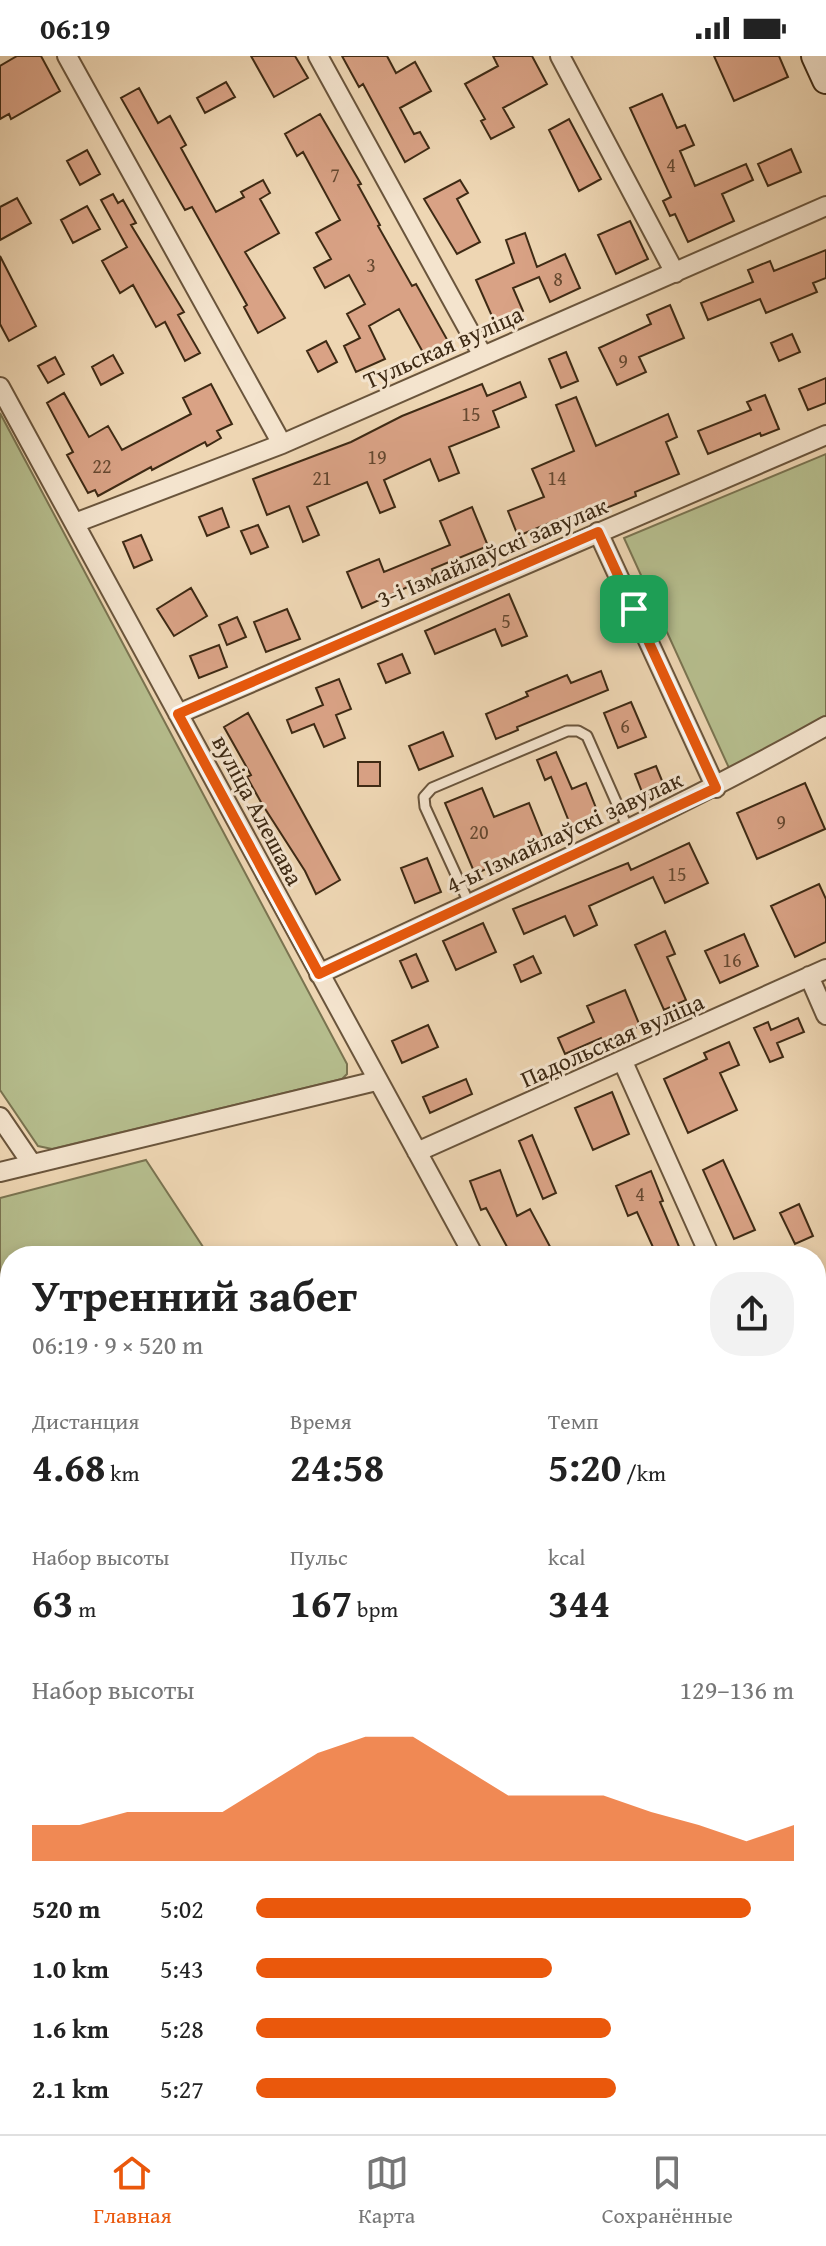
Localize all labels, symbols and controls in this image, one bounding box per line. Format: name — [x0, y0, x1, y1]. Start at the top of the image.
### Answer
text: 06:19 — [40, 6, 111, 50]
house number: 4 — [666, 150, 676, 179]
house number: 7 — [330, 160, 340, 189]
house number: 3 — [366, 250, 376, 279]
house number: 8 — [553, 264, 563, 293]
street label: Тульская вуліца — [358, 296, 529, 398]
house number: 9 — [618, 346, 628, 375]
house number: 15 — [461, 399, 481, 428]
house number: 19 — [367, 442, 387, 471]
house number: 22 — [92, 451, 112, 480]
house number: 21 — [312, 463, 332, 492]
house number: 14 — [547, 463, 567, 492]
street label: 3-і Ізмайлаўскі завулак — [371, 487, 613, 616]
pin — [600, 575, 668, 643]
icon: arrive — [612, 587, 656, 631]
house number: 5 — [501, 606, 511, 635]
house number: 6 — [620, 711, 630, 740]
street label: вуліца Алешава — [204, 729, 313, 892]
street label: 4-ы Ізмайлаўскі завулак — [440, 762, 689, 902]
house number: 9 — [776, 807, 786, 836]
house number: 20 — [469, 817, 489, 846]
house number: 15 — [667, 859, 687, 888]
house number: 16 — [722, 945, 742, 974]
street label: Падольская вуліца — [515, 984, 710, 1096]
house number: 4 — [635, 1179, 645, 1208]
text: Утренний забег — [32, 1263, 357, 1327]
button: share — [710, 1272, 794, 1356]
text: 06:19 · 9 × 520 m — [32, 1325, 203, 1364]
text: Дистанция — [32, 1405, 140, 1437]
text: Время — [290, 1405, 352, 1437]
text: Темп — [548, 1405, 599, 1437]
text: 4.68 — [32, 1437, 105, 1496]
text: 24:58 — [290, 1437, 384, 1496]
text: 5:20 — [548, 1437, 621, 1496]
text: km — [105, 1457, 139, 1489]
text: /km — [621, 1457, 666, 1489]
text: Набор высоты — [32, 1541, 169, 1573]
text: Пульс — [290, 1541, 348, 1573]
text: kcal — [548, 1541, 586, 1573]
text: 63 — [32, 1573, 73, 1632]
text: 167 — [290, 1573, 352, 1632]
text: 344 — [548, 1573, 610, 1632]
text: m — [73, 1593, 96, 1625]
text: bpm — [352, 1593, 398, 1625]
text: Набор высоты — [32, 1670, 194, 1709]
text: 129–136 m — [680, 1670, 794, 1709]
text: 520 m — [32, 1889, 100, 1928]
text: 5:02 — [160, 1889, 204, 1928]
text: 1.0 km — [32, 1949, 109, 1988]
text: 5:43 — [160, 1949, 204, 1988]
text: 1.6 km — [32, 2009, 109, 2048]
text: 5:28 — [160, 2009, 204, 2048]
text: 2.1 km — [32, 2069, 109, 2108]
text: 5:27 — [160, 2069, 204, 2108]
tab: Главная — [93, 2151, 172, 2231]
tab: Карта — [358, 2151, 415, 2231]
tab: Сохранённые — [602, 2151, 733, 2231]

